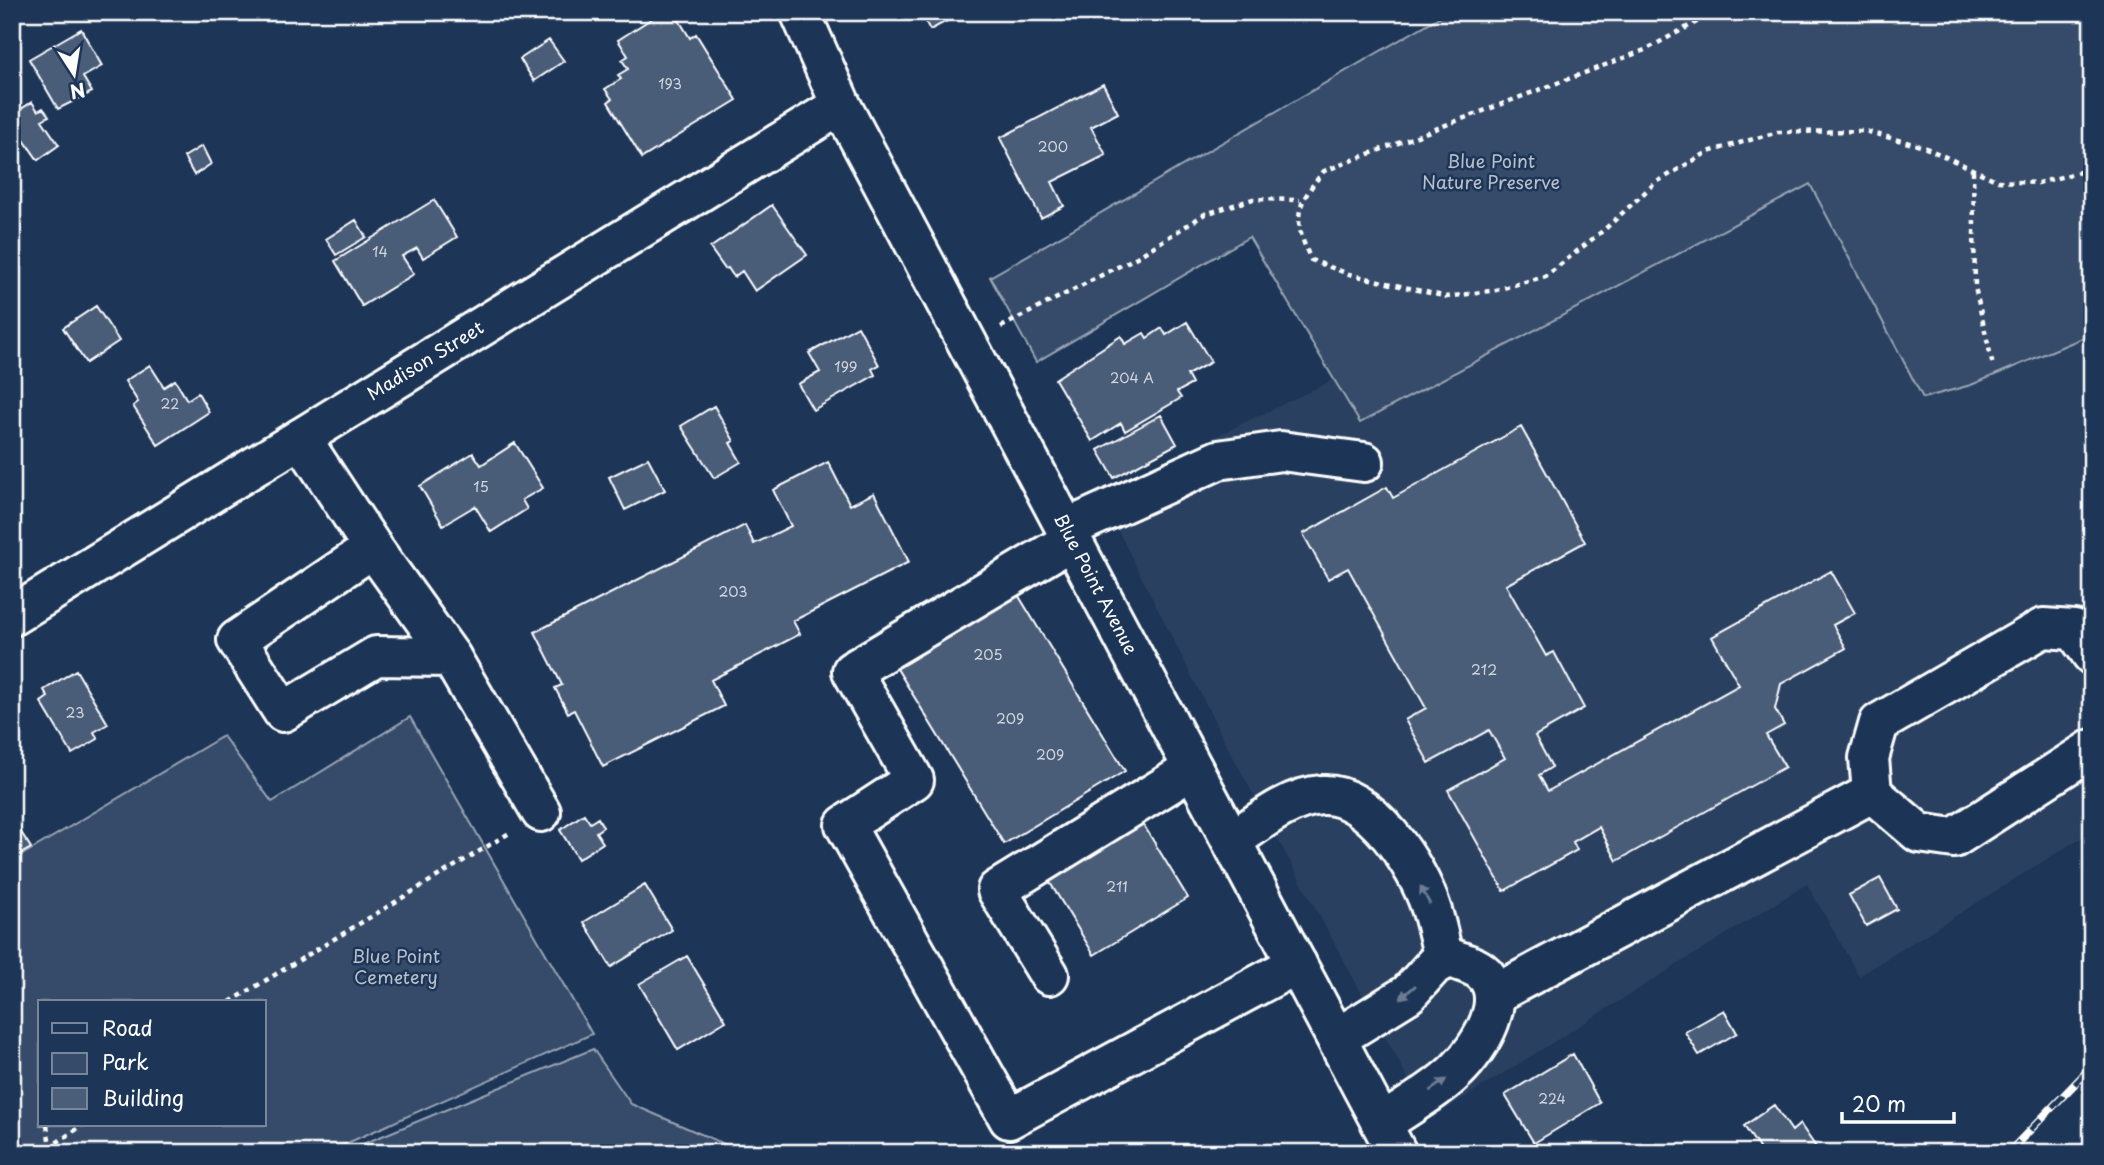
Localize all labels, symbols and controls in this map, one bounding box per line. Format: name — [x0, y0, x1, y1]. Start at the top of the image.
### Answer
north arrow — [38, 38, 108, 108]
house number: 193 — [658, 73, 682, 94]
text: N — [67, 76, 88, 107]
house number: 200 — [1038, 136, 1068, 157]
park label: Blue Point Nature Preserve — [1422, 147, 1560, 195]
house number: 14 — [372, 241, 388, 262]
street label: Madison Street — [361, 313, 489, 406]
house number: 199 — [834, 356, 858, 377]
house number: 204 A — [1110, 367, 1154, 388]
house number: 22 — [161, 393, 179, 414]
house number: 15 — [473, 476, 489, 497]
street label: Blue Point Avenue — [1048, 508, 1145, 659]
house number: 203 — [719, 581, 747, 602]
house number: 205 — [974, 644, 1002, 665]
house number: 212 — [1471, 659, 1497, 680]
house number: 23 — [66, 702, 84, 723]
house number: 209 — [996, 708, 1024, 729]
house number: 209 — [1036, 744, 1064, 765]
house number: 211 — [1106, 876, 1128, 897]
one-way arrow — [1419, 885, 1431, 905]
park label: Blue Point Cemetery — [352, 942, 440, 990]
one-way arrow — [1399, 984, 1417, 1000]
legend — [38, 1000, 266, 1126]
text: Road — [102, 1011, 153, 1043]
text: Park — [102, 1045, 149, 1077]
one-way arrow — [1429, 1078, 1447, 1092]
text: Building — [102, 1081, 184, 1113]
scale bar — [1842, 1081, 1954, 1125]
text: 20 m — [1852, 1087, 1906, 1119]
house number: 224 — [1538, 1088, 1566, 1109]

